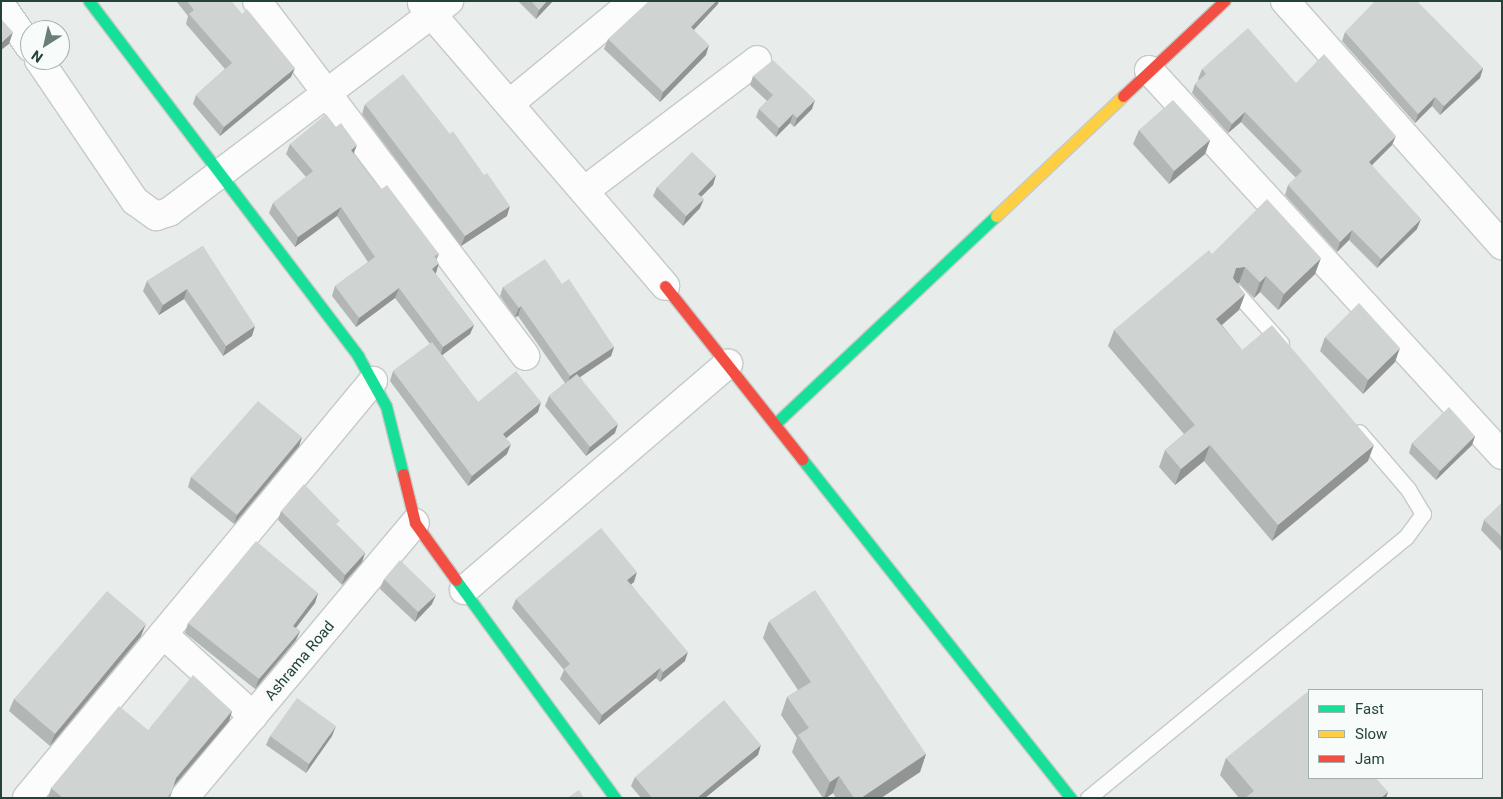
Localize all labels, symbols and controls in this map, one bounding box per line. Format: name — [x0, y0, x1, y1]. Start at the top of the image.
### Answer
north arrow — [20, 20, 70, 70]
text: N — [28, 47, 46, 66]
street label: Ashrama Road — [262, 618, 338, 704]
legend — [1308, 689, 1483, 779]
text: Fast — [1355, 700, 1384, 718]
text: Slow — [1355, 725, 1387, 743]
text: Jam — [1355, 750, 1385, 768]

